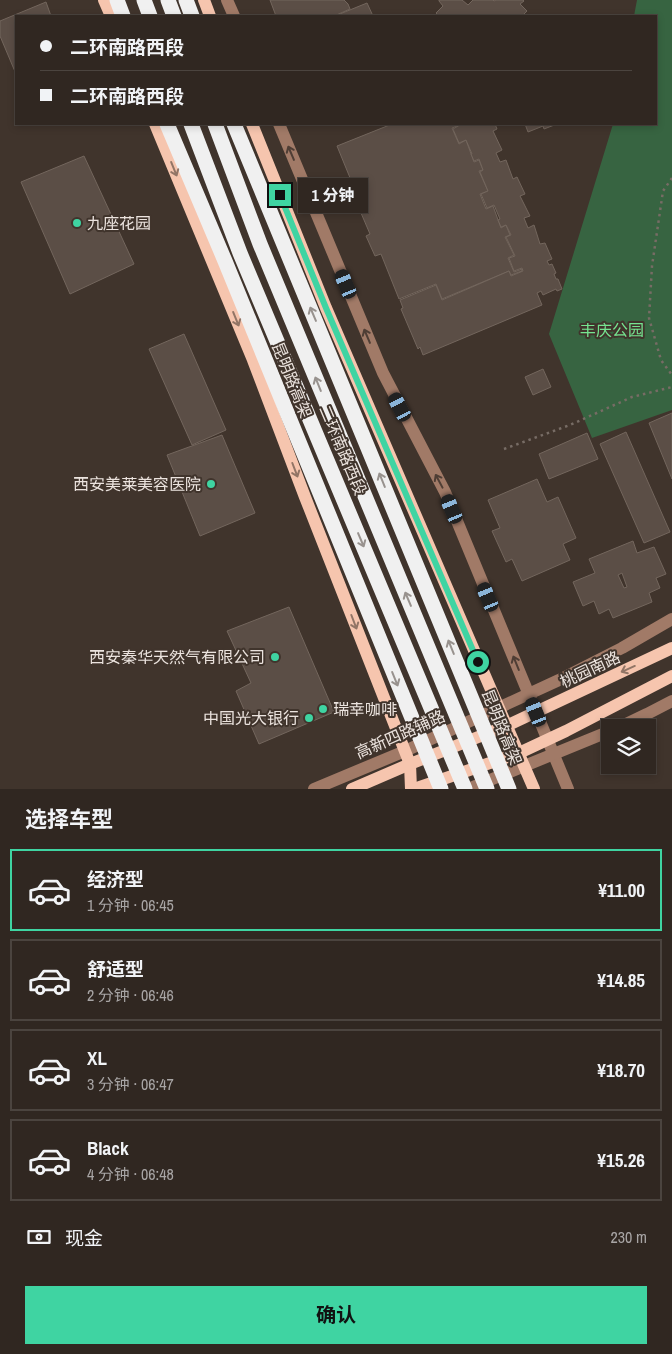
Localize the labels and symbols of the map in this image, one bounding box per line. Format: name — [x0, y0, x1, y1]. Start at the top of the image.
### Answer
one-way arrow — [286, 146, 295, 161]
one-way arrow — [169, 161, 179, 176]
callout: 1 分钟 — [298, 178, 368, 212]
route end — [269, 184, 291, 206]
place label: 九座花园 — [87, 212, 151, 234]
marker: 九座花园 — [71, 217, 83, 229]
car — [333, 267, 358, 301]
one-way arrow — [308, 307, 317, 322]
one-way arrow — [232, 311, 241, 326]
park label: 丰庆公园 — [580, 319, 644, 341]
one-way arrow — [362, 329, 371, 344]
street label: 昆明路高架 — [267, 339, 317, 421]
one-way arrow — [313, 377, 322, 392]
car — [386, 390, 413, 424]
street label: 二环南路西段 — [314, 402, 372, 498]
one-way arrow — [291, 462, 300, 478]
place label: 西安美莱美容医院 — [73, 473, 201, 495]
one-way arrow — [377, 473, 386, 488]
one-way arrow — [434, 474, 444, 489]
marker: 西安美莱美容医院 — [205, 478, 217, 490]
car — [439, 492, 464, 526]
one-way arrow — [357, 532, 366, 547]
car — [475, 580, 500, 614]
one-way arrow — [402, 592, 412, 607]
one-way arrow — [350, 614, 359, 629]
one-way arrow — [445, 640, 455, 655]
place label: 西安秦华天然气有限公司 — [89, 646, 265, 668]
street label: 桃园南路 — [556, 646, 624, 692]
marker: 西安秦华天然气有限公司 — [269, 651, 281, 663]
route start — [467, 651, 489, 673]
one-way arrow — [510, 656, 520, 671]
one-way arrow — [621, 664, 636, 674]
one-way arrow — [391, 671, 401, 686]
street label: 昆明路高架 — [477, 686, 527, 768]
car — [523, 695, 548, 729]
place label: 瑞幸咖啡 — [333, 698, 397, 720]
marker: 瑞幸咖啡 — [317, 703, 329, 715]
street label: 高新四路辅路 — [352, 704, 448, 764]
place label: 中国光大银行 — [203, 707, 299, 729]
marker: 中国光大银行 — [303, 712, 315, 724]

